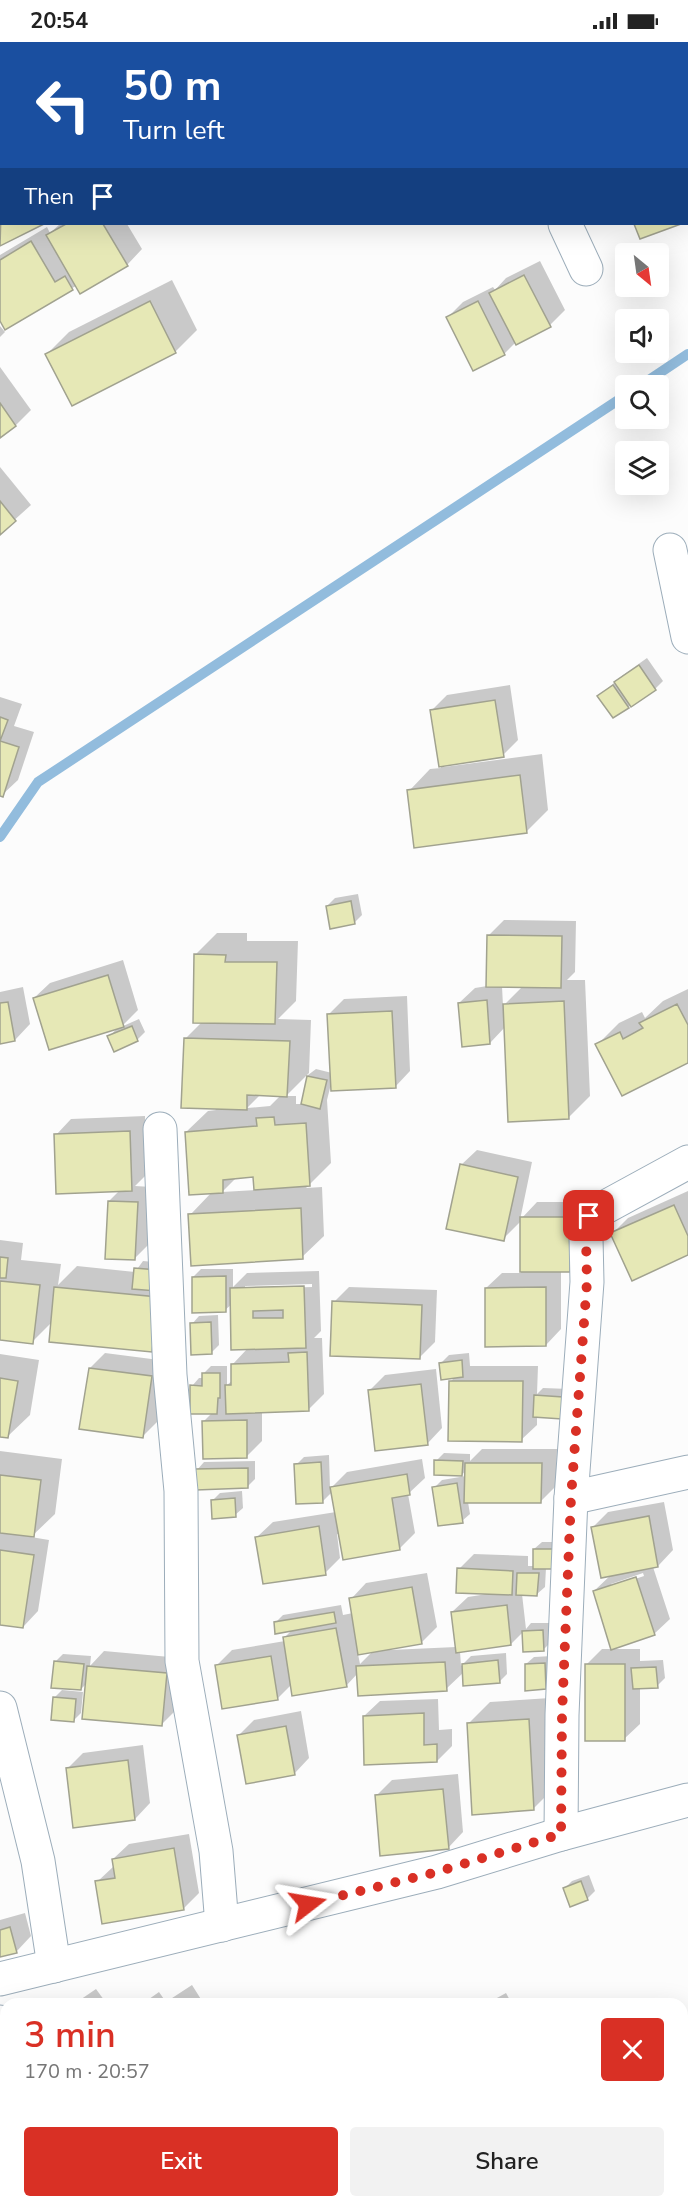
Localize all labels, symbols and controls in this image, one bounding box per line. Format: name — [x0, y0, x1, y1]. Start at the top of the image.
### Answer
text: 20:54 — [30, 6, 88, 36]
text: 50 m — [123, 58, 222, 115]
icon: left — [24, 66, 102, 144]
text: Turn left — [123, 112, 224, 149]
icon: arrive — [86, 180, 119, 213]
text: Then — [24, 182, 74, 212]
north arrow — [615, 243, 669, 297]
map controls — [615, 243, 669, 495]
button: sound — [615, 309, 669, 363]
button: search — [615, 375, 669, 429]
button: layers — [615, 441, 669, 495]
pin — [563, 1190, 614, 1241]
icon: arrive — [572, 1199, 605, 1232]
position arrow — [276, 1872, 340, 1936]
text: 3 min — [24, 2011, 116, 2060]
button: close — [601, 2018, 664, 2081]
text: 170 m · 20:57 — [24, 2058, 150, 2085]
button: Exit — [24, 2127, 338, 2196]
button: Share — [350, 2127, 664, 2196]

